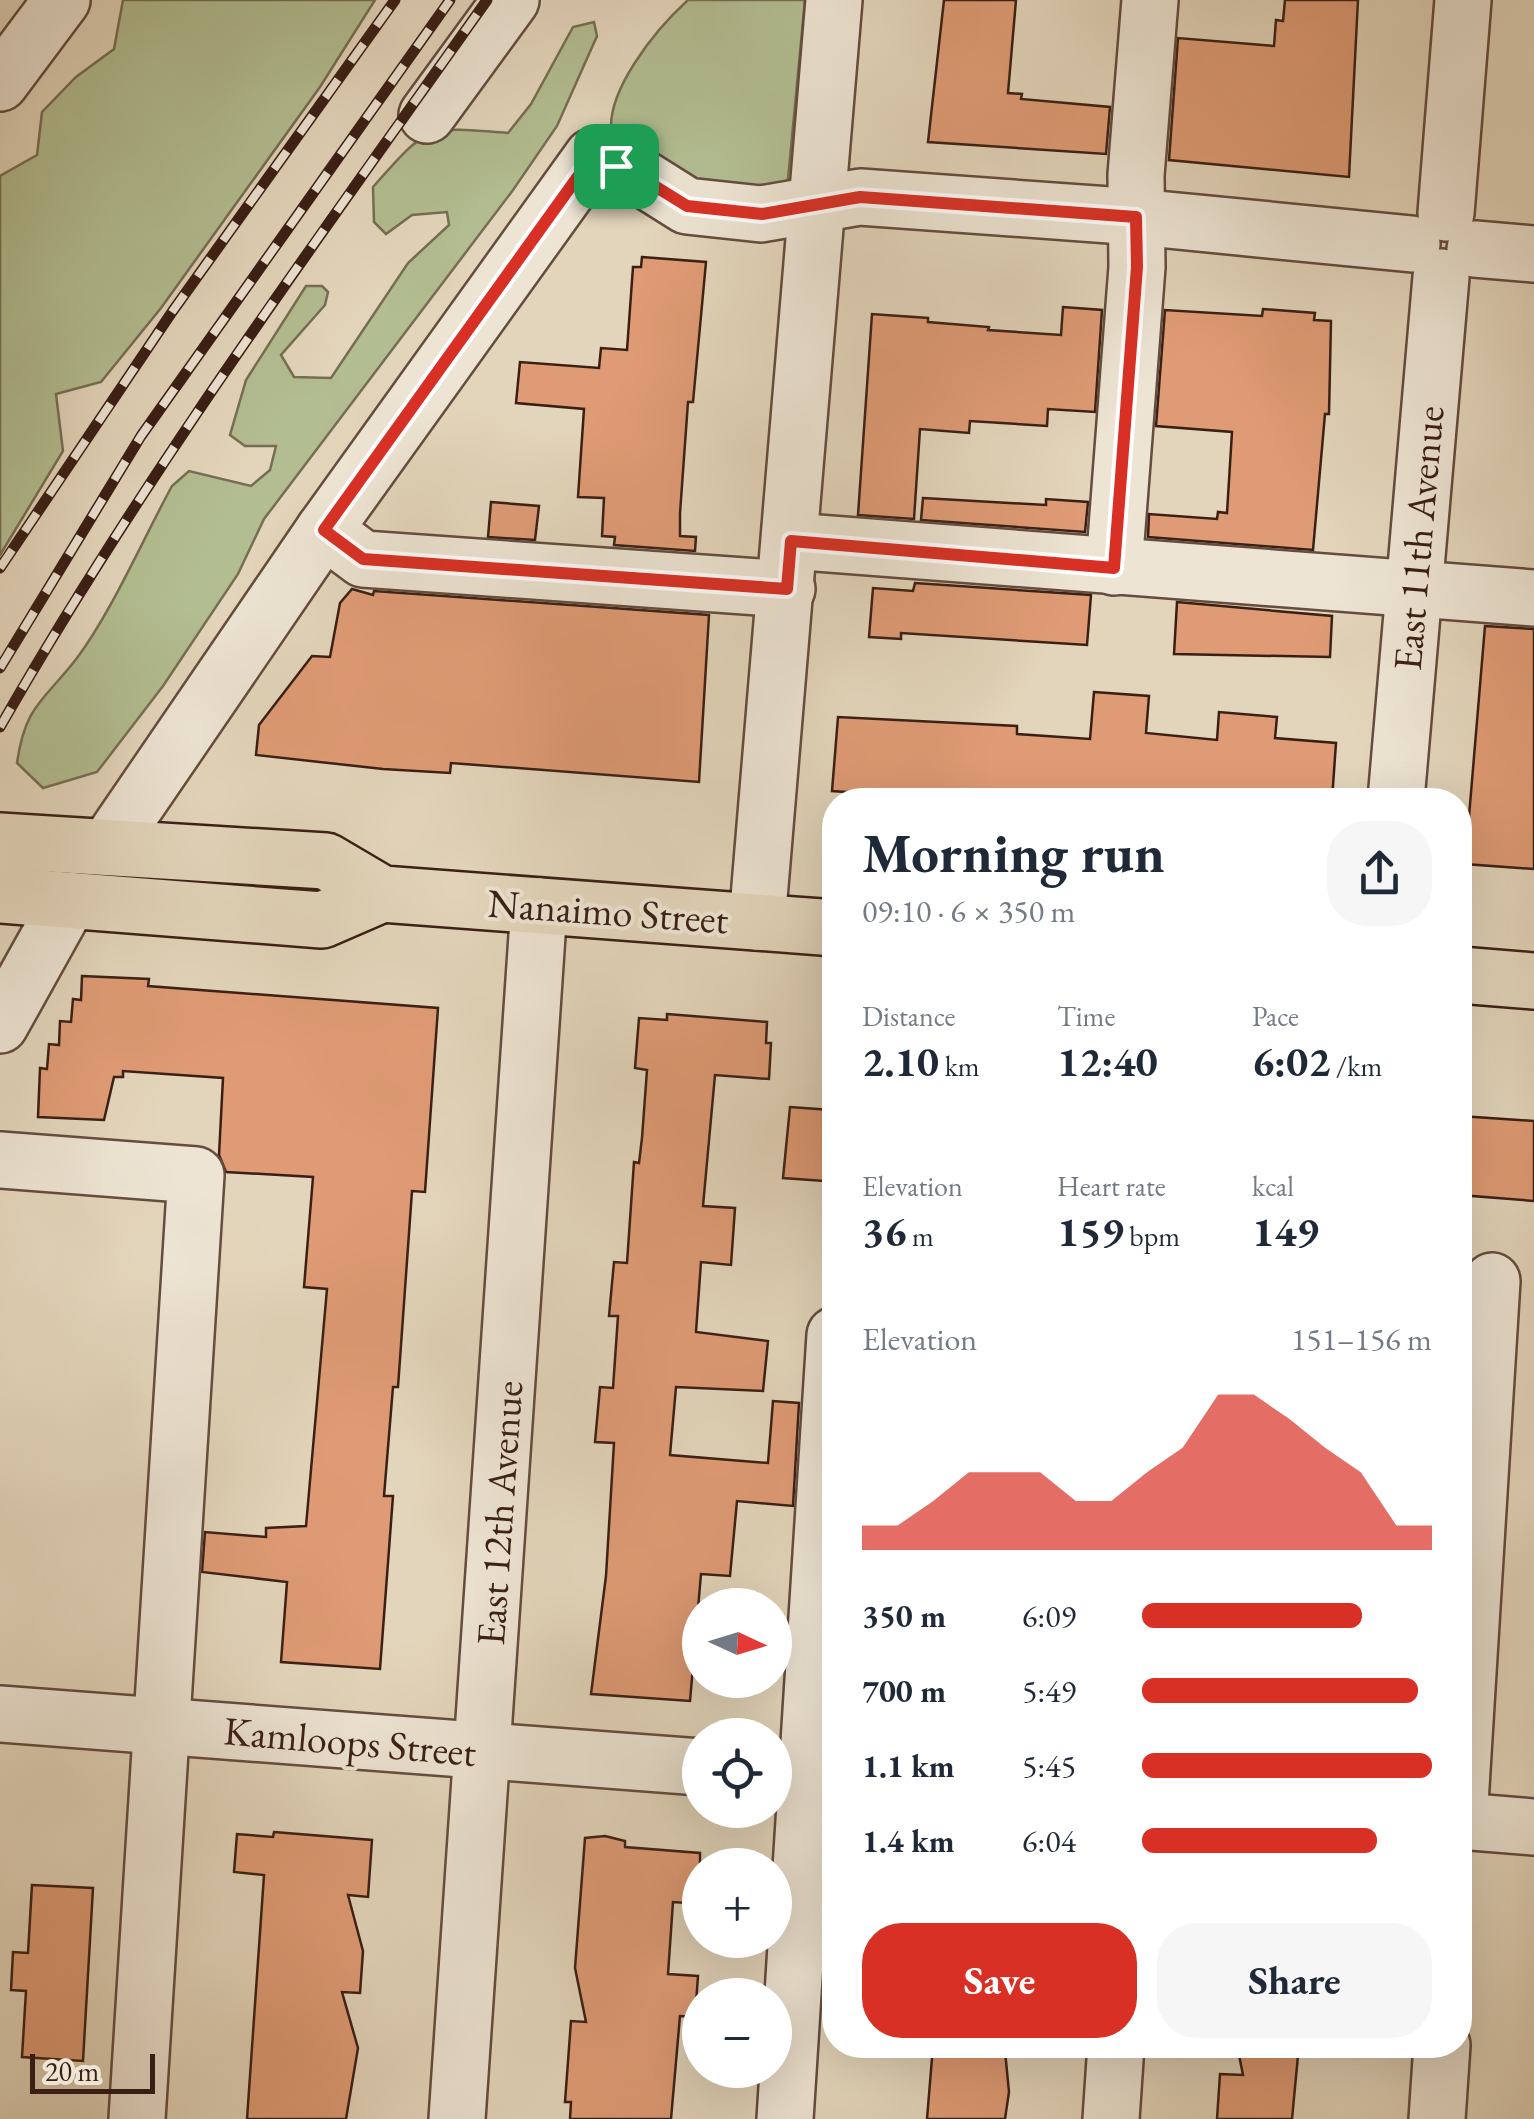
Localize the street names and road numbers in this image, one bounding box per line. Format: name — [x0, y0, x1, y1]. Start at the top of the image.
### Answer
street label: East 11th Avenue — [1381, 404, 1455, 672]
street label: Nanaimo Street — [486, 877, 731, 945]
street label: East 12th Avenue — [464, 1379, 534, 1647]
street label: Kamloops Street — [222, 1704, 479, 1778]

